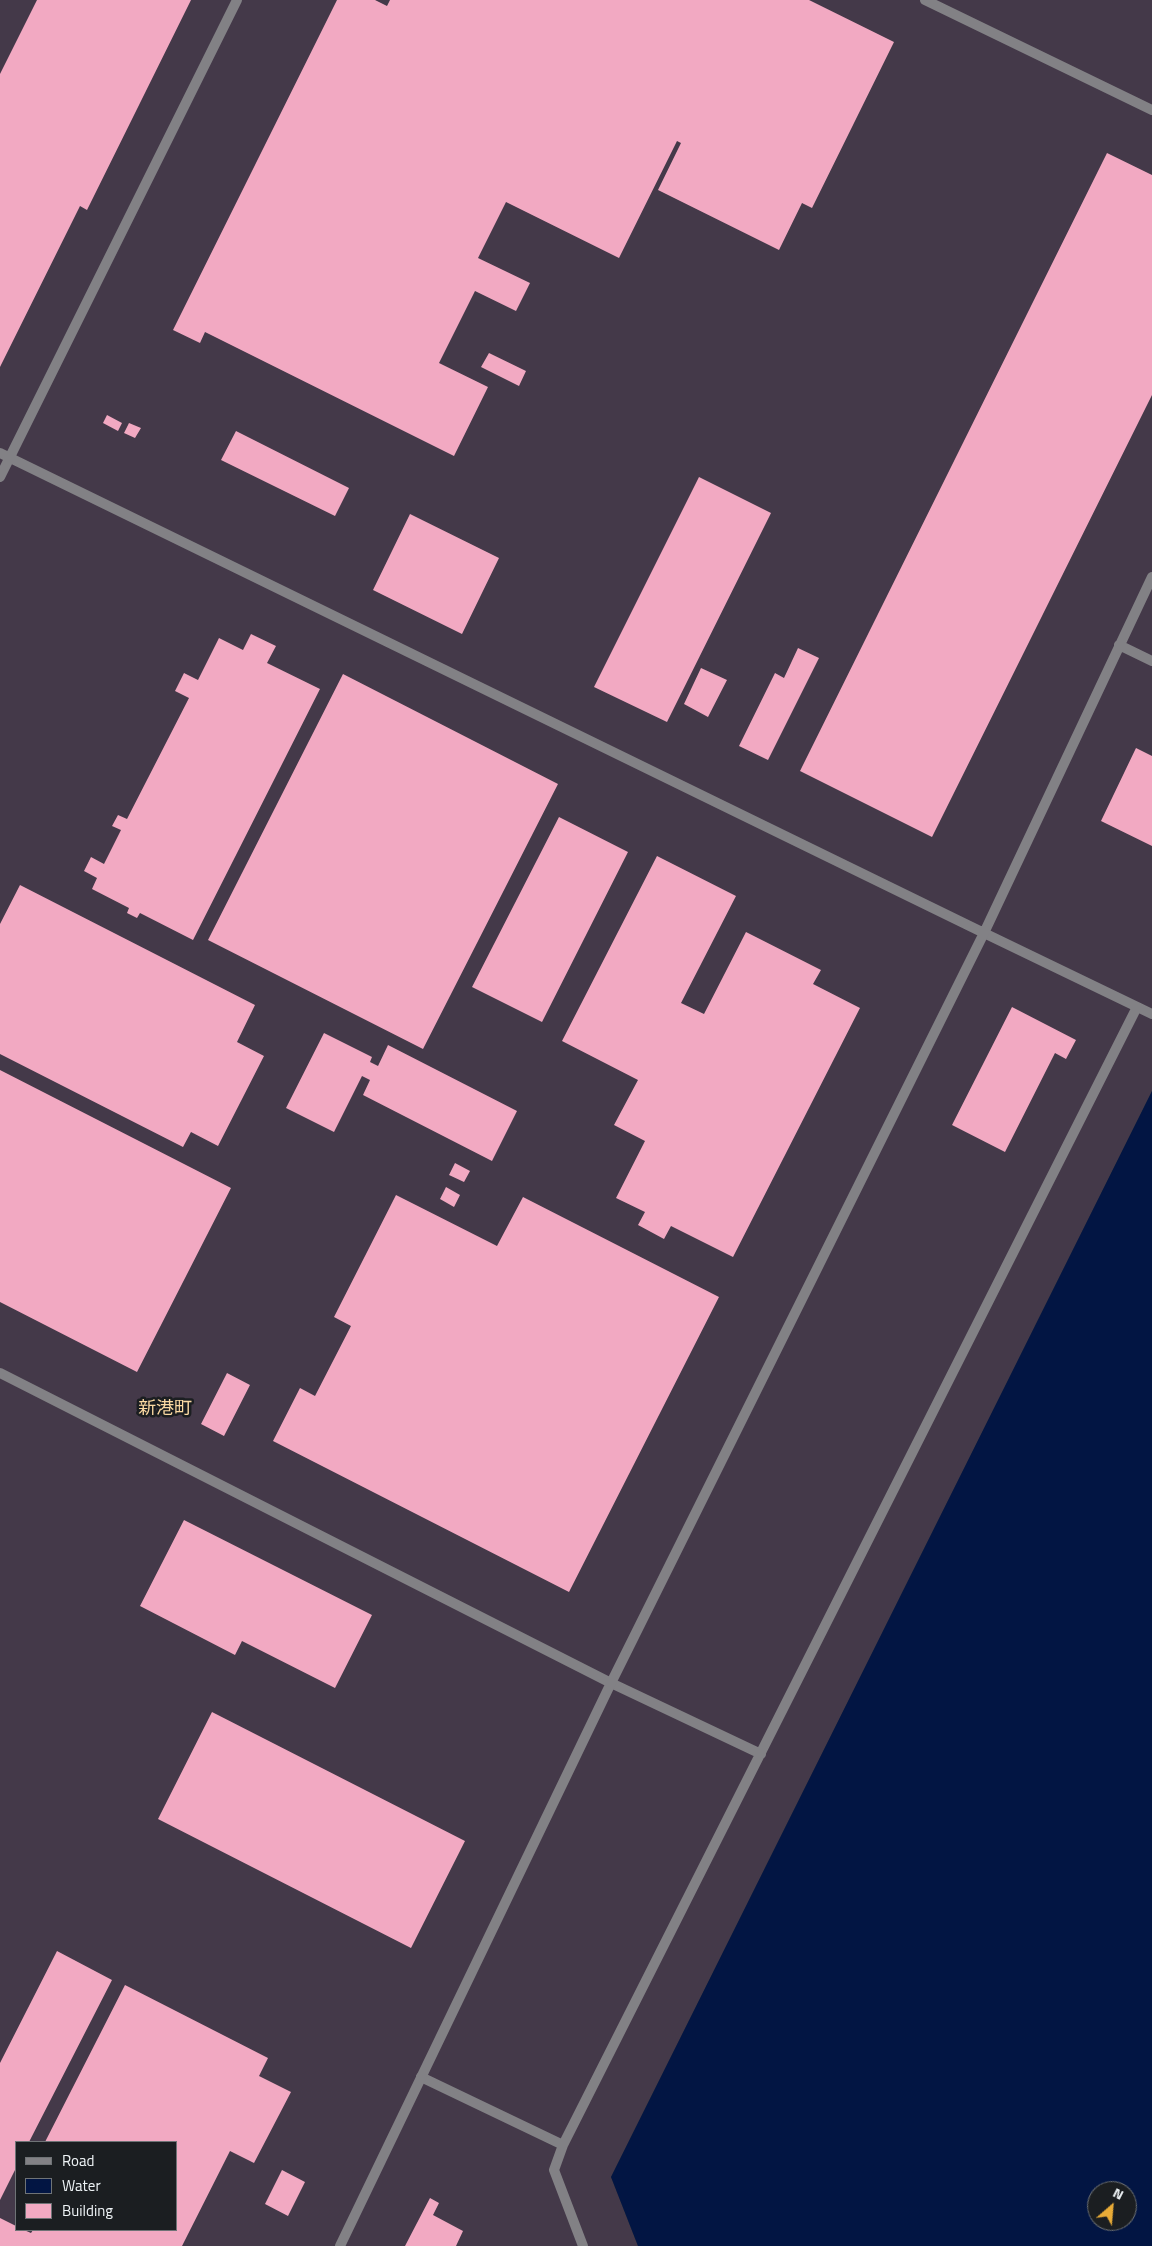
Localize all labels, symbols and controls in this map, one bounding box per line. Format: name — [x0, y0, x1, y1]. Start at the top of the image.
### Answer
district label: 新港町 — [138, 1399, 192, 1421]
legend — [15, 2141, 178, 2231]
text: Road — [62, 2149, 94, 2172]
text: Water — [62, 2174, 101, 2197]
north arrow — [1087, 2181, 1137, 2231]
text: N — [1109, 2182, 1128, 2205]
text: Building — [62, 2199, 113, 2222]

